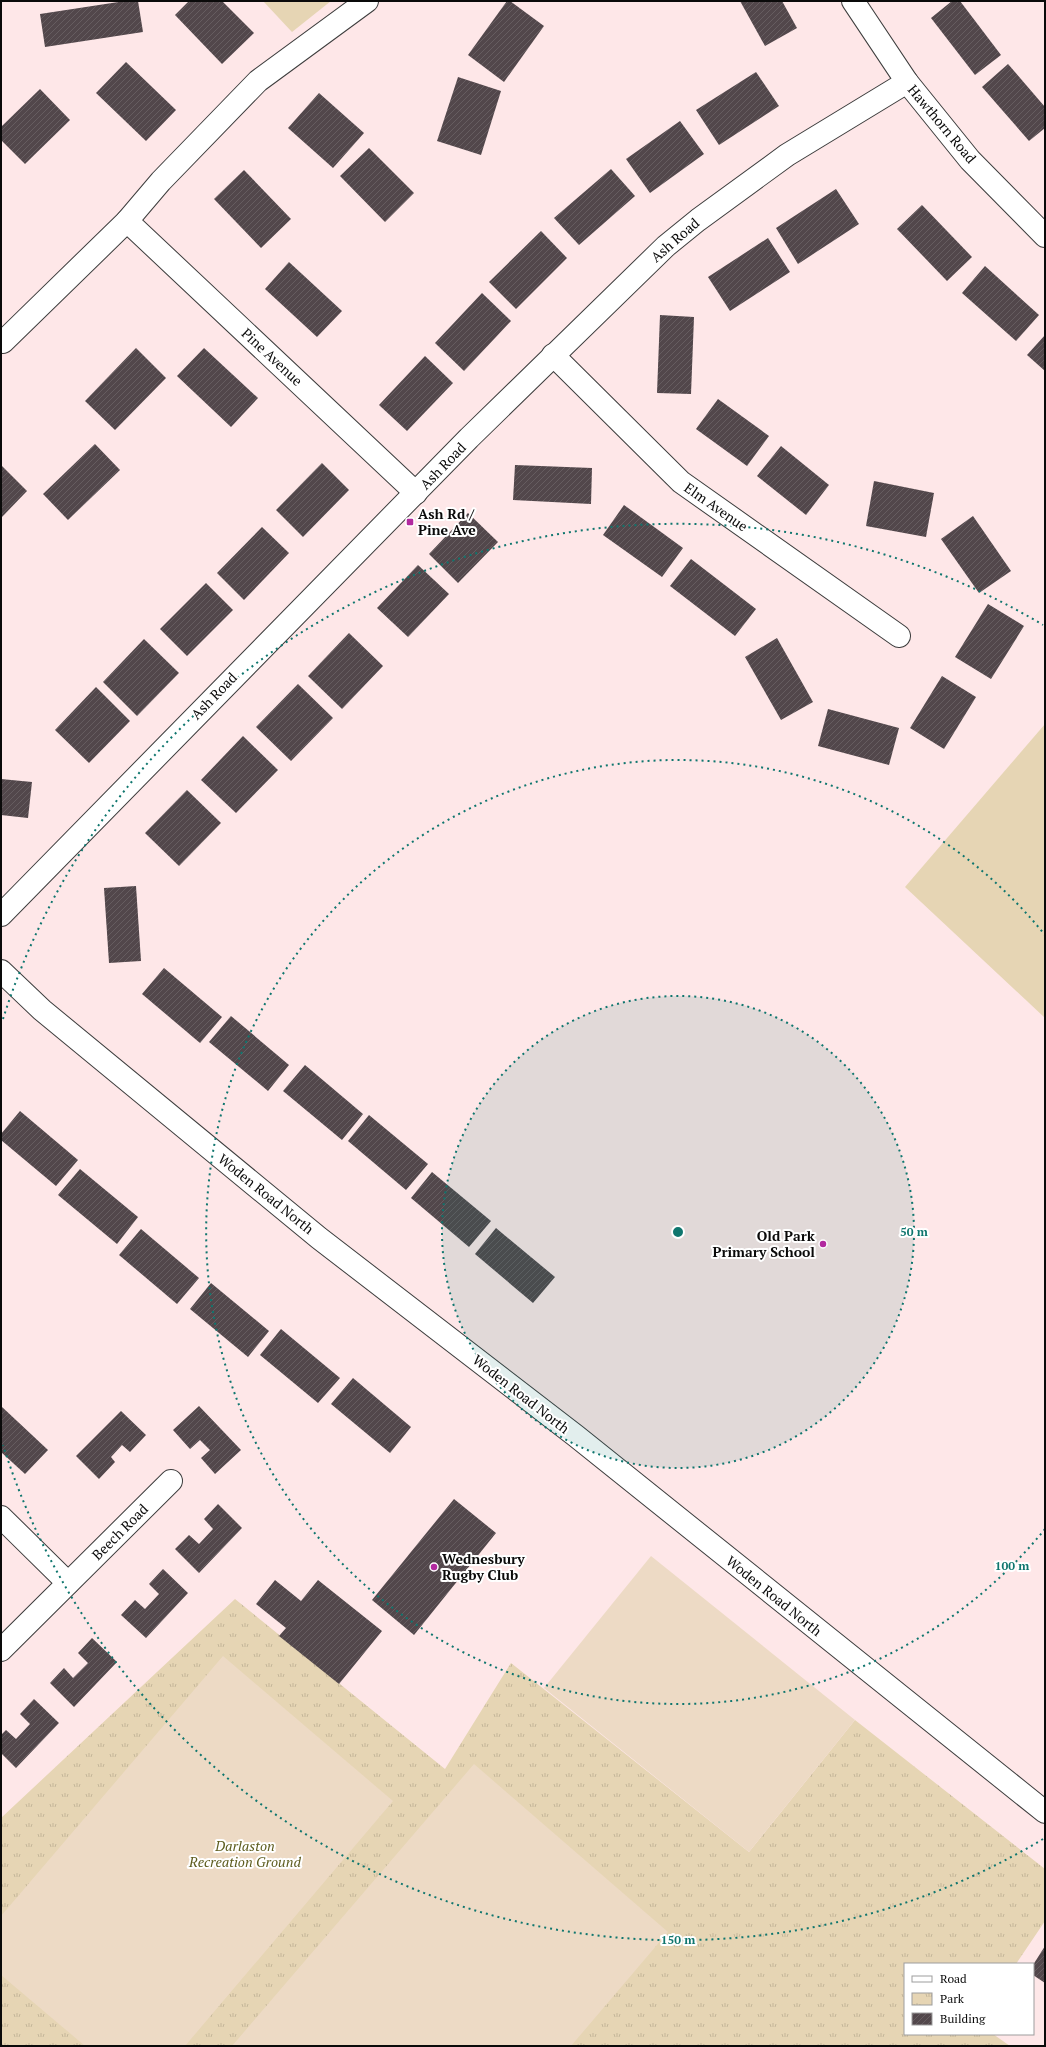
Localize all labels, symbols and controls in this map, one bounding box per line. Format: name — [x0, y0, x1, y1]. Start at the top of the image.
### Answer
street label: Hawthorn Road — [904, 80, 981, 167]
street label: Ash Road — [646, 213, 703, 266]
street label: Pine Avenue — [238, 323, 307, 390]
street label: Ash Road — [415, 438, 470, 493]
street label: Elm Avenue — [681, 478, 752, 535]
place label: Ash Rd / Pine Ave — [418, 504, 476, 539]
marker: Ash Rd / Pine Ave — [405, 517, 415, 527]
street label: Ash Road — [186, 668, 241, 723]
street label: Woden Road North — [215, 1149, 318, 1238]
text: 50 m — [900, 1224, 928, 1239]
centre of rings — [671, 1225, 685, 1239]
place label: Old Park Primary School — [713, 1226, 816, 1261]
marker: Old Park Primary School — [818, 1239, 828, 1249]
street label: Woden Road North — [469, 1350, 574, 1437]
street label: Beech Road — [87, 1499, 152, 1564]
place label: Wednesbury Rugby Club — [442, 1549, 525, 1584]
street label: Woden Road North — [723, 1551, 826, 1640]
text: 100 m — [995, 1558, 1029, 1573]
marker: Wednesbury Rugby Club — [429, 1562, 439, 1572]
park label: Darlaston Recreation Ground — [188, 1836, 301, 1871]
text: 150 m — [661, 1932, 695, 1947]
legend — [904, 1963, 1034, 2035]
text: Road — [940, 1971, 967, 1986]
text: Park — [940, 1991, 965, 2006]
text: Building — [940, 2011, 986, 2026]

